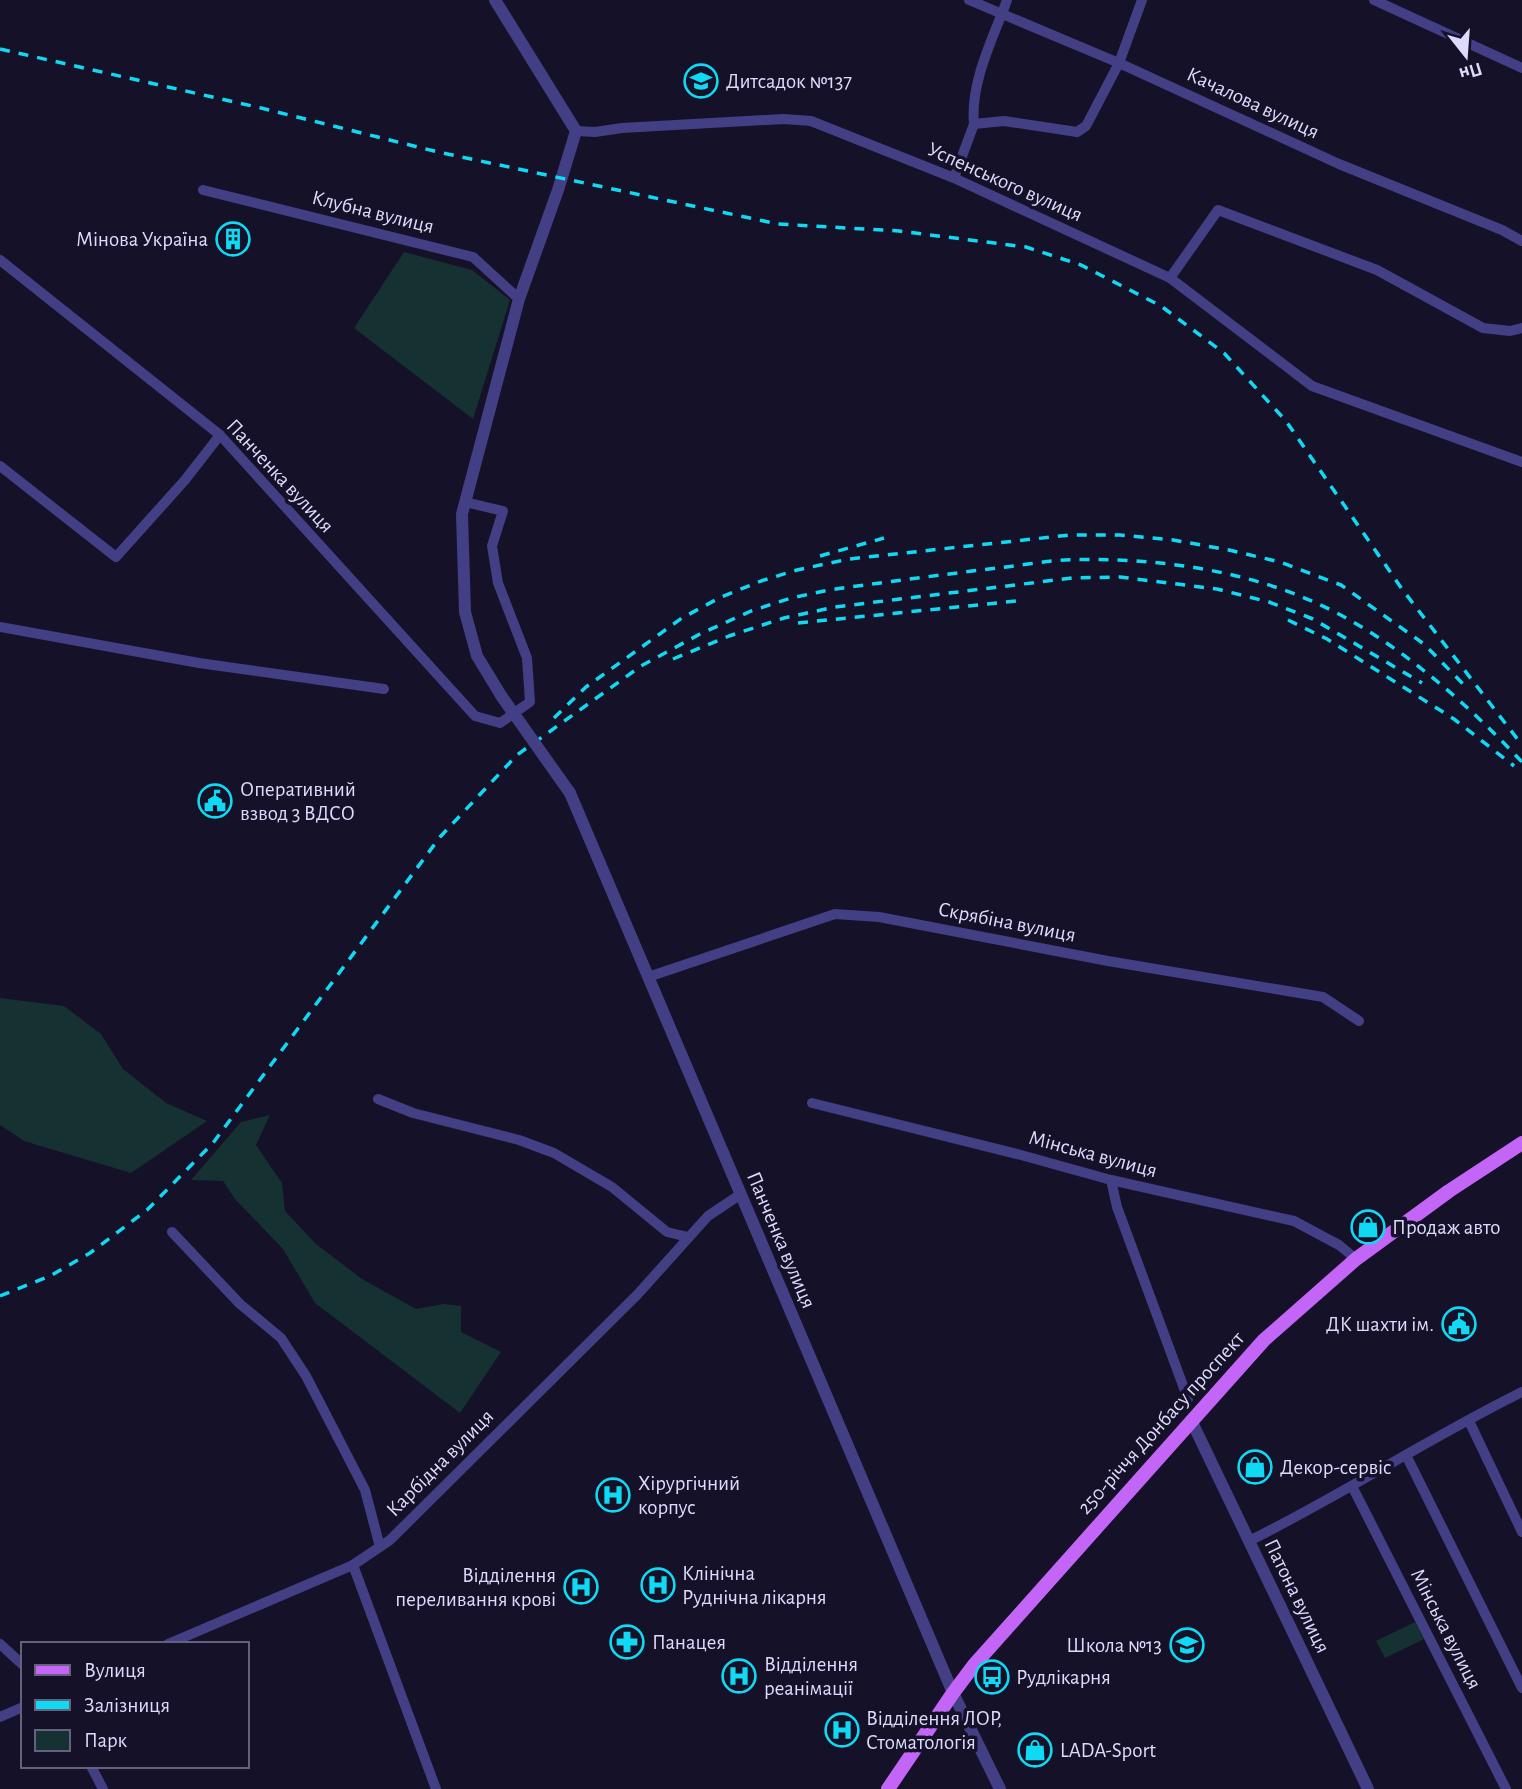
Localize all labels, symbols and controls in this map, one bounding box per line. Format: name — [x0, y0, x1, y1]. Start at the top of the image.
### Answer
north arrow — [1431, 21, 1501, 91]
text: Пн — [1457, 58, 1484, 83]
school or university icon: Дитсадок №137 — [682, 62, 720, 100]
street label: Качалова вулиця — [1184, 63, 1322, 143]
place label: Дитсадок №137 — [726, 71, 852, 92]
street label: Успенського вулиця — [924, 138, 1086, 226]
street label: Клубна вулиця — [310, 187, 436, 237]
building icon: Мінова Україна — [214, 220, 252, 258]
place label: Мінова Україна — [76, 229, 208, 250]
street label: Панченка вулиця — [222, 415, 338, 537]
place label: Оперативний взвод 3 ВДСО — [240, 779, 356, 824]
public building icon: Оперативний взвод 3 ВДСО — [196, 782, 234, 820]
street label: Скрябіна вулиця — [936, 898, 1078, 946]
street label: Мінська вулиця — [1026, 1127, 1160, 1181]
street label: Панченка вулиця — [743, 1168, 819, 1312]
shop icon: Продаж авто — [1349, 1208, 1387, 1246]
place label: Продаж авто — [1392, 1217, 1500, 1238]
public building icon: ДК шахти ім. — [1440, 1305, 1478, 1343]
place label: ДК шахти ім. — [1326, 1314, 1434, 1335]
street label: 250-річчя Донбасу проспект — [1074, 1327, 1248, 1518]
street label: Карбідна вулиця — [382, 1405, 498, 1521]
shop icon: Декор-сервіс — [1236, 1448, 1274, 1486]
place label: Декор-сервіс — [1280, 1457, 1392, 1478]
place label: Хірургічний корпус — [638, 1473, 740, 1518]
hospital icon: Хірургічний корпус — [594, 1476, 632, 1514]
street label: Патона вулиця — [1260, 1536, 1334, 1656]
place label: Клінічна Руднічна лікарня — [682, 1563, 827, 1608]
place label: Відділення переливання крові — [395, 1565, 556, 1610]
street label: Мінська вулиця — [1407, 1565, 1485, 1693]
hospital icon: Клінічна Руднічна лікарня — [639, 1566, 677, 1604]
hospital icon: Відділення переливання крові — [562, 1568, 600, 1606]
pharmacy icon: Панацея — [608, 1623, 646, 1661]
school or university icon: Школа №13 — [1168, 1626, 1206, 1664]
place label: Панацея — [652, 1632, 726, 1653]
place label: Школа №13 — [1066, 1635, 1162, 1656]
legend — [21, 1642, 248, 1768]
place label: Відділення реанімації — [764, 1654, 858, 1699]
hospital icon: Відділення реанімації — [720, 1657, 758, 1695]
bus stop icon: Рудлікарня — [973, 1658, 1011, 1696]
text: Вулиця — [84, 1660, 146, 1681]
place label: Рудлікарня — [1016, 1667, 1111, 1688]
text: Залізниця — [84, 1695, 170, 1716]
place label: Відділення ЛОР, Стоматологія — [866, 1708, 1002, 1753]
hospital icon: Відділення ЛОР, Стоматологія — [823, 1711, 861, 1749]
text: Парк — [84, 1730, 128, 1751]
shop icon: LADA-Sport — [1016, 1731, 1054, 1769]
place label: LADA-Sport — [1060, 1740, 1156, 1761]

